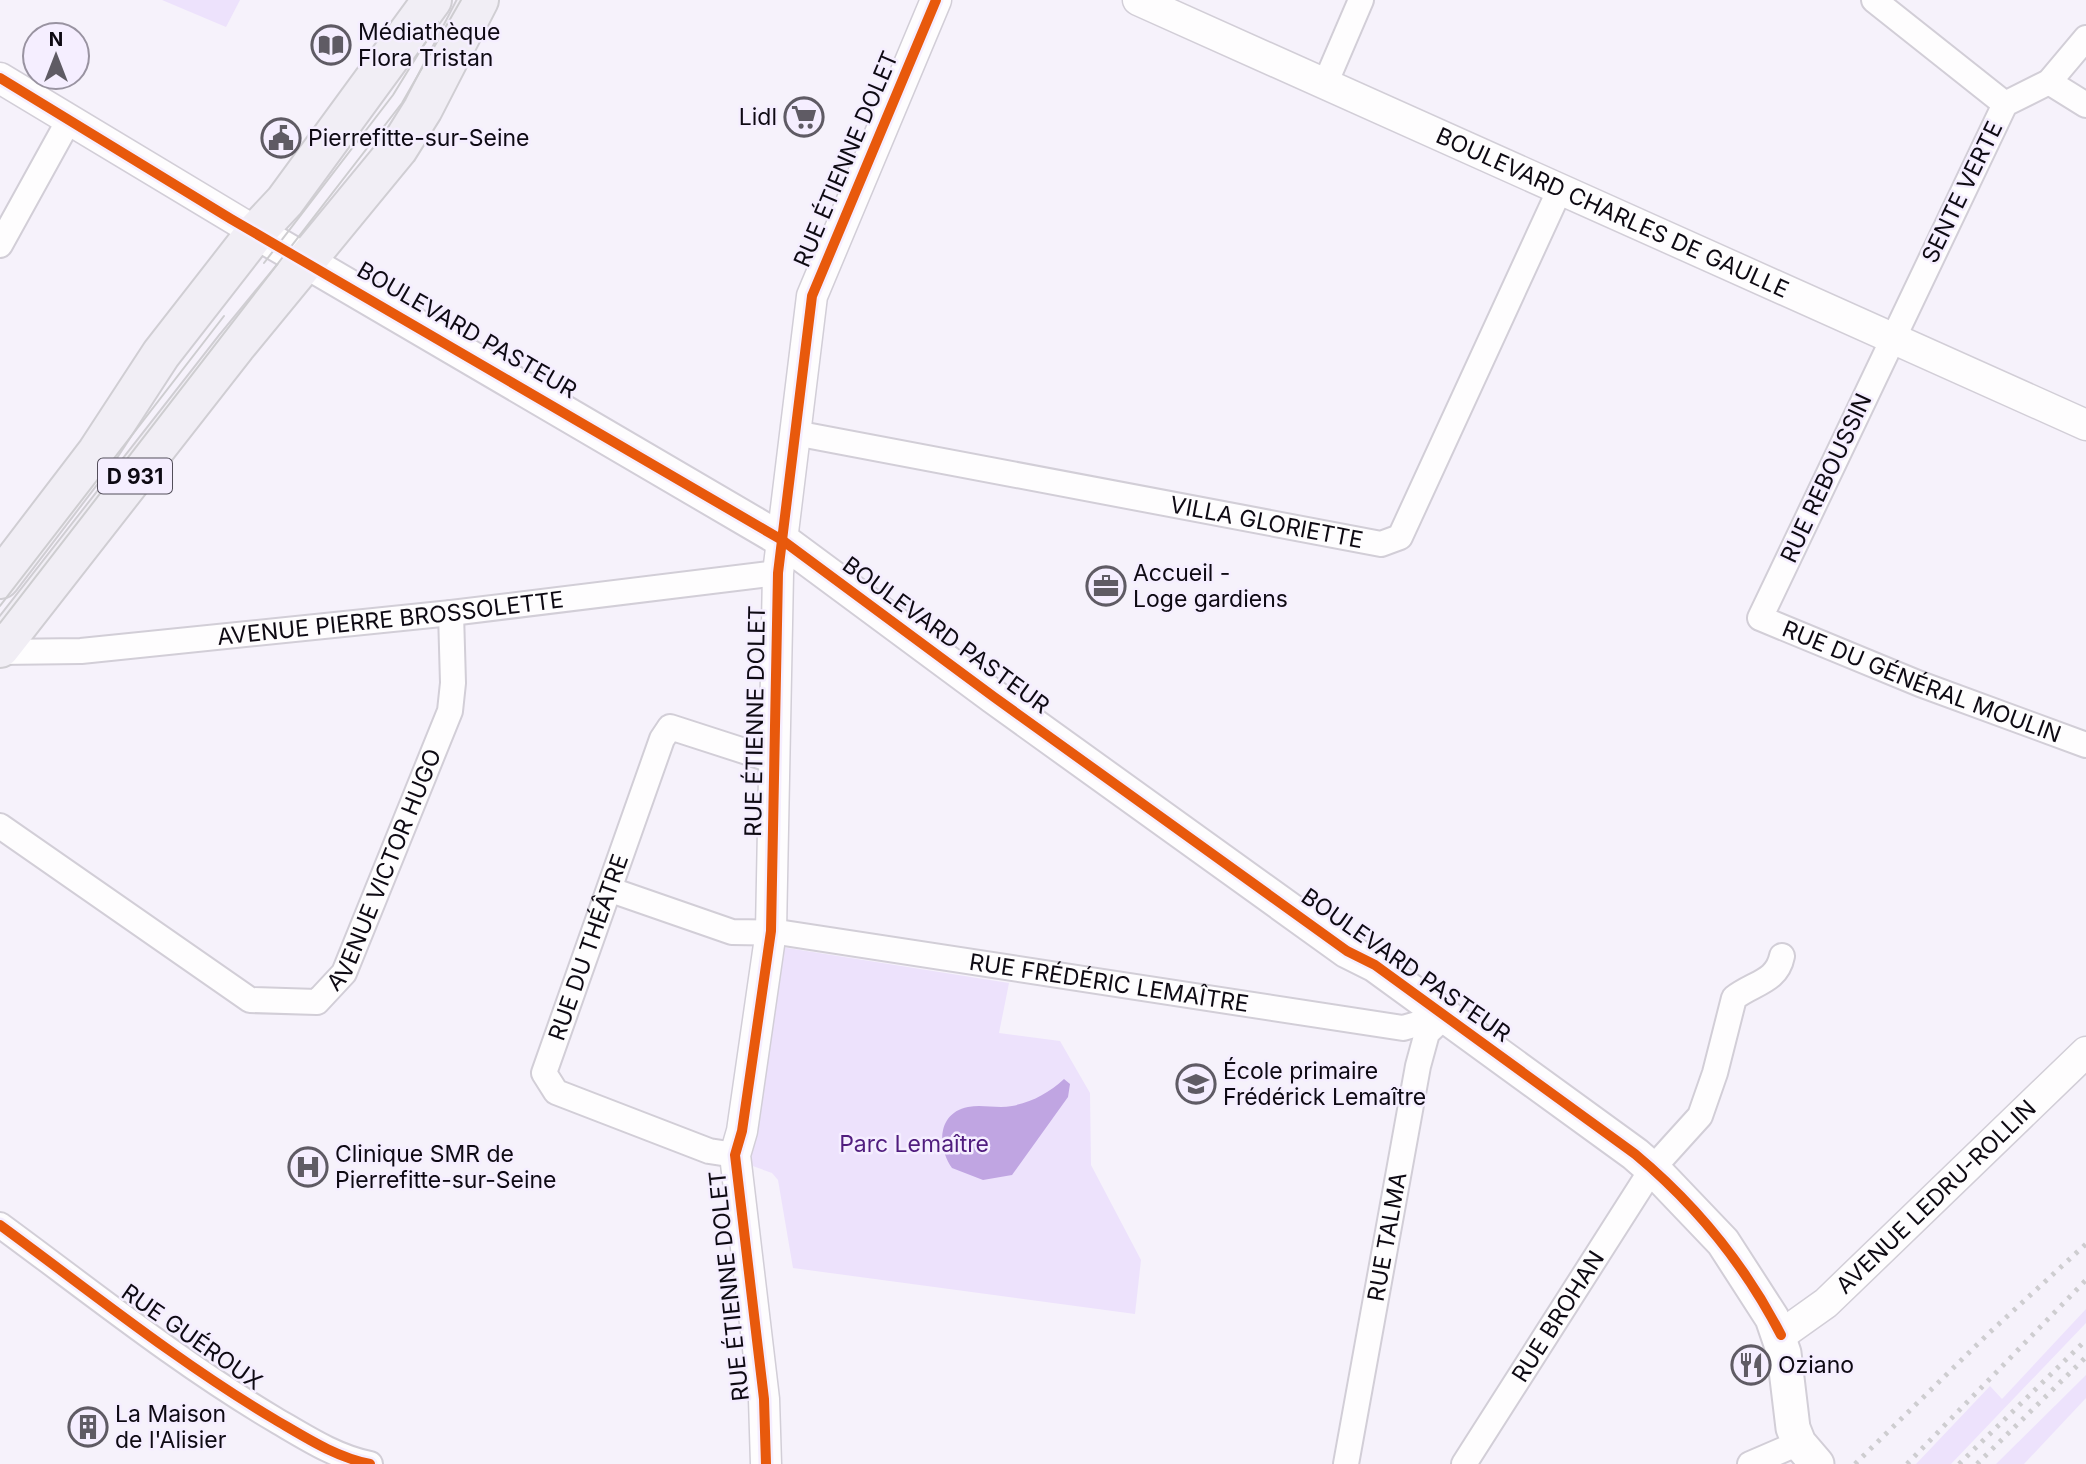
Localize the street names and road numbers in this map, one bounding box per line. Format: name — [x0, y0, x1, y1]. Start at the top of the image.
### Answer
street label: RUE ÉTIENNE DOLET — [788, 47, 904, 271]
street label: SENTE VERTE — [1916, 117, 2008, 267]
street label: BOULEVARD CHARLES DE GAULLE — [1432, 122, 1793, 304]
street label: BOULEVARD PASTEUR — [352, 256, 582, 404]
street label: RUE REBOUSSIN — [1775, 389, 1877, 567]
road number: D 931 — [98, 458, 172, 494]
street label: VILLA GLORIETTE — [1168, 490, 1365, 554]
street label: BOULEVARD PASTEUR — [837, 551, 1055, 720]
street label: AVENUE PIERRE BROSSOLETTE — [216, 585, 565, 651]
street label: RUE ÉTIENNE DOLET — [739, 605, 771, 837]
street label: RUE DU GÉNÉRAL MOULIN — [1778, 615, 2065, 749]
street label: AVENUE VICTOR HUGO — [321, 745, 447, 997]
street label: RUE DU THÉÂTRE — [543, 850, 634, 1044]
street label: BOULEVARD PASTEUR — [1296, 882, 1516, 1048]
street label: RUE FRÉDÉRIC LEMAÎTRE — [967, 948, 1251, 1018]
street label: AVENUE LEDRU-ROLLIN — [1830, 1094, 2042, 1300]
street label: RUE ÉTIENNE DOLET — [703, 1169, 755, 1403]
street label: RUE TALMA — [1362, 1170, 1413, 1303]
street label: RUE BROHAN — [1506, 1246, 1610, 1387]
street label: RUE GUÉROUX — [116, 1278, 268, 1396]

